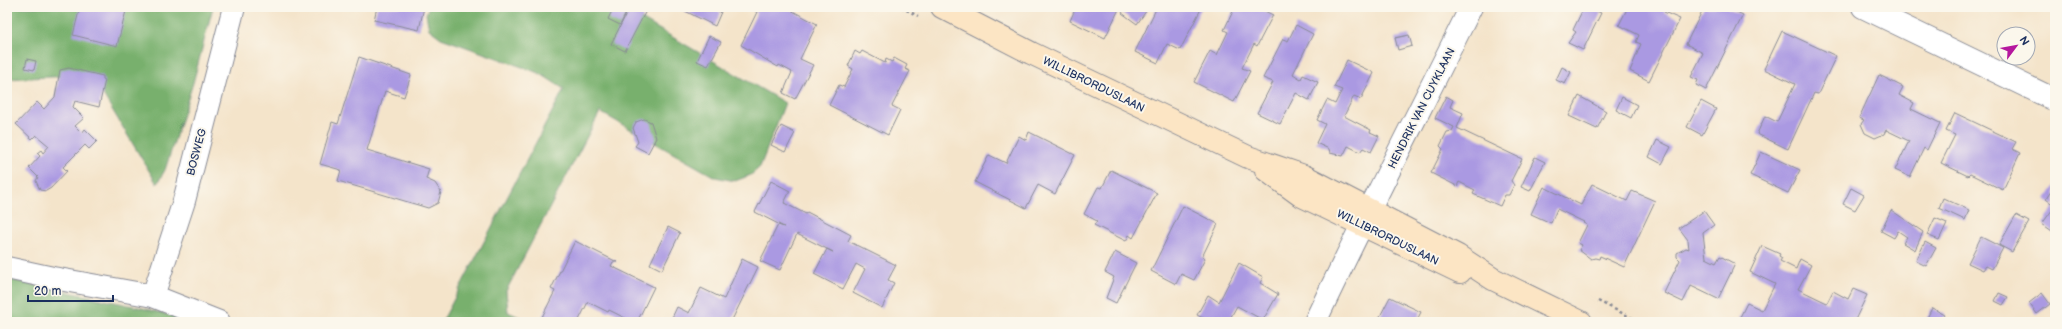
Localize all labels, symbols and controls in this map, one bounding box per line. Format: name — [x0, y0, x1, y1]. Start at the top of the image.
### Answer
north arrow — [1996, 26, 2036, 66]
text: N — [2016, 34, 2032, 48]
street label: HENDRIK VAN CUYKLAAN — [1385, 46, 1458, 171]
street label: WILLIBRORDUSLAAN — [1041, 54, 1147, 115]
street label: BOSWEG — [184, 127, 209, 177]
street label: WILLIBRORDUSLAAN — [1335, 207, 1441, 268]
scale bar — [28, 277, 113, 303]
text: 20 m — [34, 284, 61, 299]

